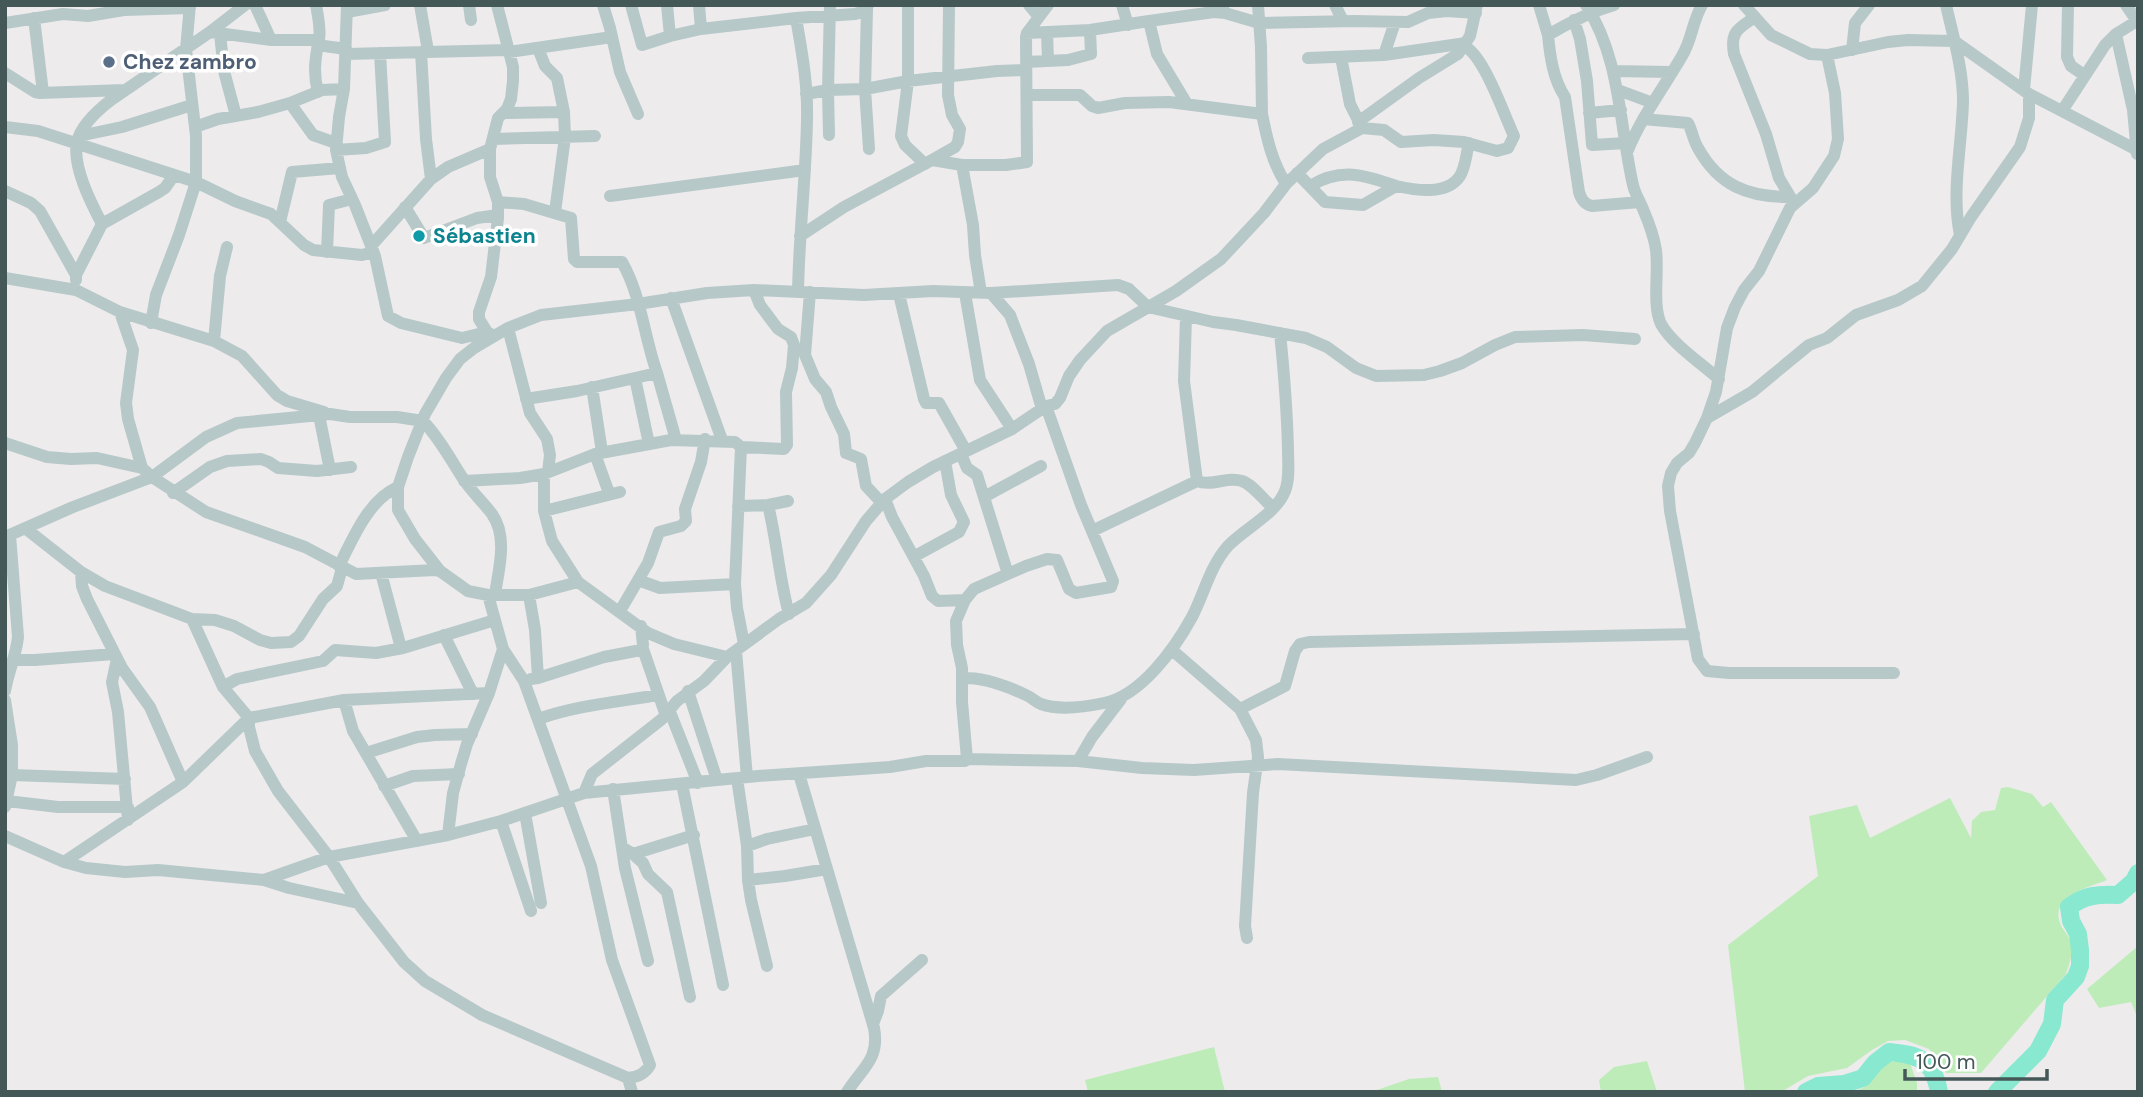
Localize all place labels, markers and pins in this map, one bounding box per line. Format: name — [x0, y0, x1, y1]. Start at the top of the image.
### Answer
place label: Chez zambro — [123, 48, 257, 76]
marker: Chez zambro — [101, 54, 117, 70]
place label: Sébastien — [433, 222, 536, 250]
marker: Sébastien — [411, 228, 427, 244]

